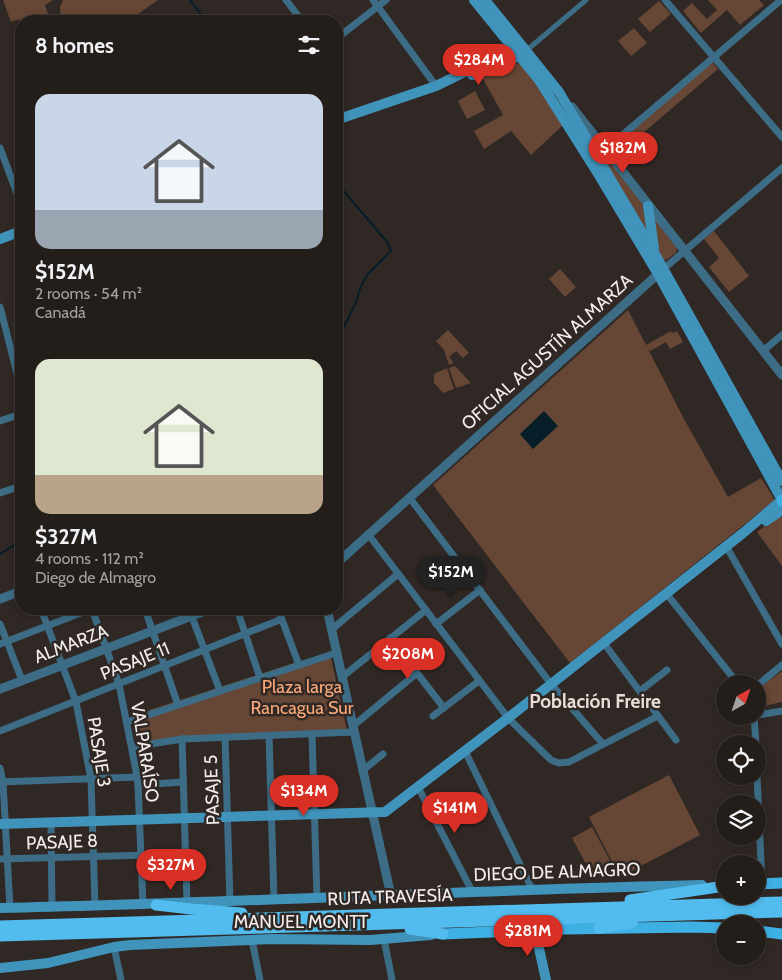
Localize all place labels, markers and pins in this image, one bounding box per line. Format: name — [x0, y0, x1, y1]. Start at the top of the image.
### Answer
pin: $284M — [444, 44, 514, 86]
pin: $182M — [588, 132, 658, 174]
pin: $152M — [416, 556, 486, 598]
pin: $208M — [373, 638, 443, 680]
pin: $134M — [269, 774, 339, 817]
pin: $141M — [420, 792, 490, 834]
pin: $327M — [136, 848, 206, 891]
pin: $281M — [493, 914, 563, 957]

